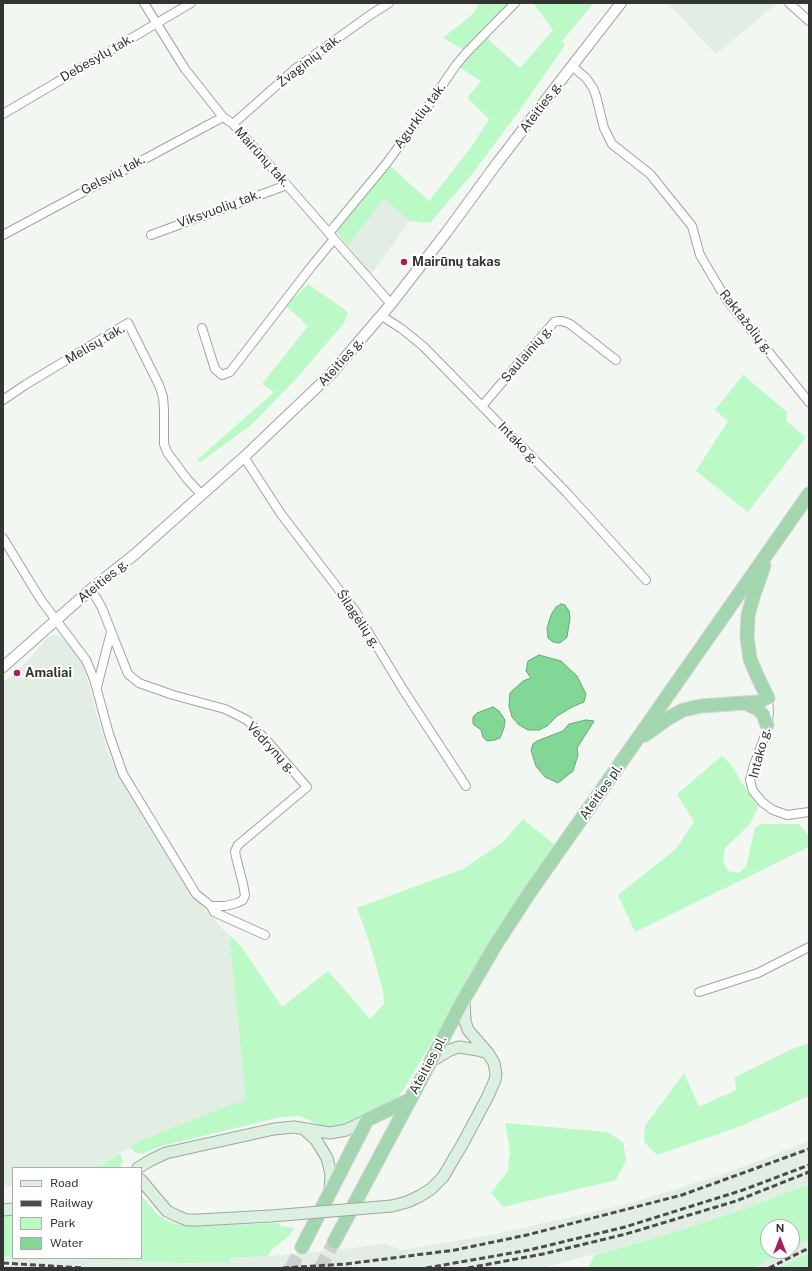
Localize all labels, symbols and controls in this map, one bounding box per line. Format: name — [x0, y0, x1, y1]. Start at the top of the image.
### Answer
street label: Debesylų tak. — [58, 31, 136, 85]
street label: Žvaginių tak. — [274, 31, 344, 91]
street label: Ateities g. — [517, 78, 565, 136]
street label: Agurklių tak. — [391, 80, 449, 152]
street label: Mairūnų tak. — [231, 124, 293, 190]
street label: Gelsvių tak. — [78, 152, 148, 198]
street label: Viksvuolių tak. — [175, 187, 263, 231]
place label: Mairūnų takas — [412, 254, 501, 270]
marker: Mairūnų takas — [399, 257, 409, 267]
street label: Raktažolių g. — [716, 287, 776, 357]
street label: Melisų tak. — [63, 321, 127, 367]
street label: Saulainių g. — [498, 322, 556, 386]
street label: Ateities g. — [315, 334, 367, 390]
street label: Intako g. — [494, 419, 542, 467]
street label: Ateities g. — [75, 556, 131, 606]
street label: Šilagėlių g. — [333, 587, 383, 651]
place label: Amaliai — [25, 665, 72, 681]
marker: Amaliai — [12, 668, 22, 678]
street label: Vėdrynų g. — [243, 719, 299, 777]
street label: Intako g. — [746, 726, 774, 780]
street label: Ateities pl. — [576, 761, 626, 823]
street label: Ateities pl. — [406, 1033, 450, 1097]
legend — [12, 1167, 142, 1259]
text: Road — [50, 1176, 78, 1190]
text: Railway — [50, 1196, 93, 1210]
text: Park — [50, 1216, 76, 1230]
north arrow — [760, 1219, 800, 1259]
text: N — [776, 1222, 784, 1234]
text: Water — [50, 1236, 83, 1250]

